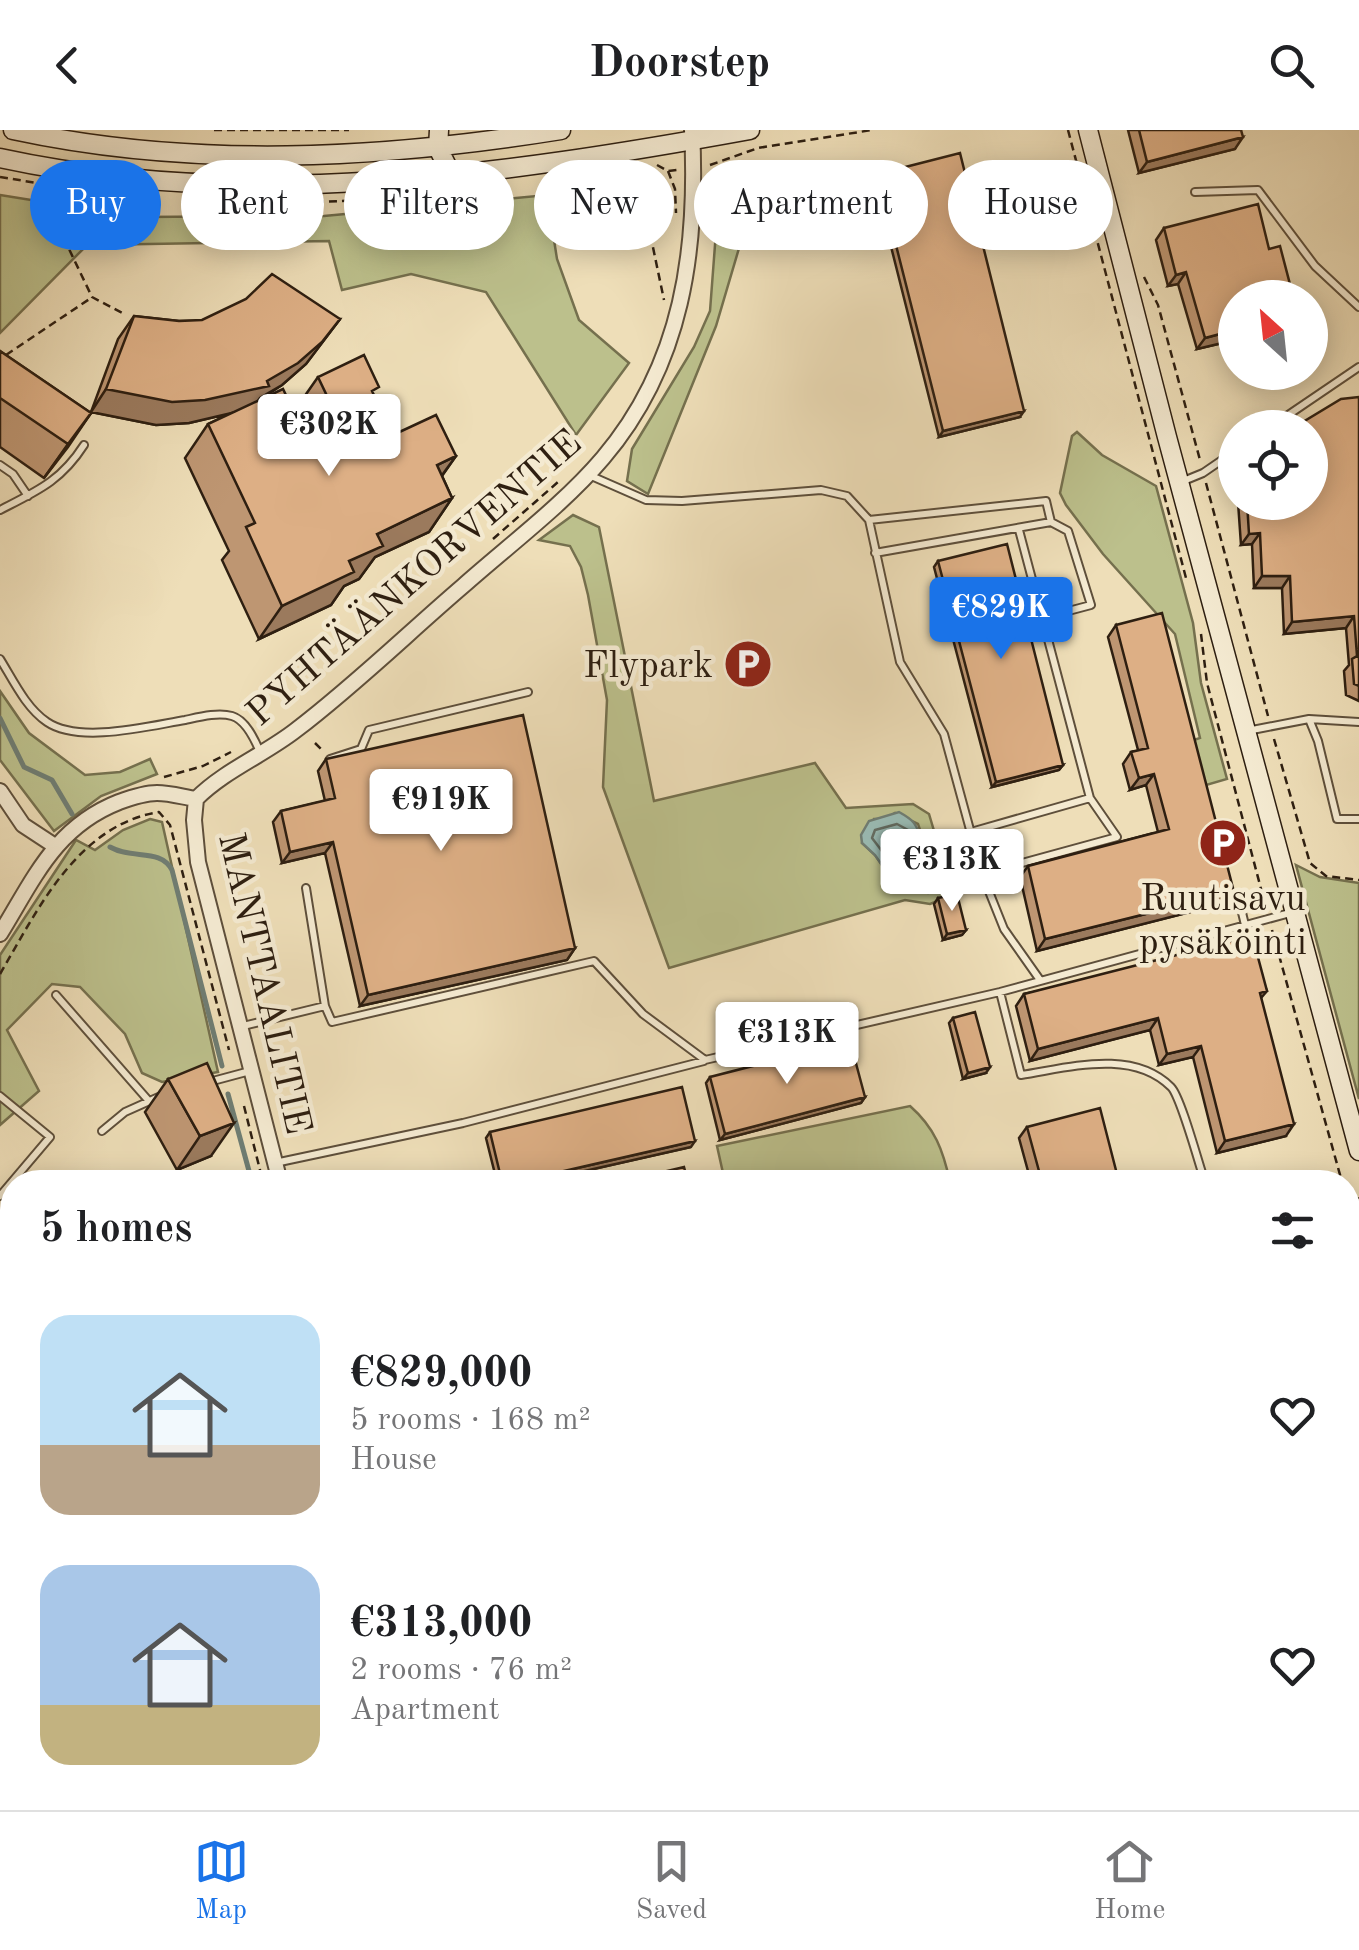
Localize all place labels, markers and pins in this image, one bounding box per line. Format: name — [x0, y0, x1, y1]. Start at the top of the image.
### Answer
pin: €302K — [259, 394, 399, 479]
pin: €829K — [931, 577, 1071, 662]
parking icon: Flypark — [722, 638, 774, 690]
place label: Flypark — [583, 648, 713, 686]
pin: €919K — [371, 769, 511, 854]
parking icon: Ruutisavu pysäköinti — [1197, 817, 1249, 869]
pin: €313K — [882, 829, 1022, 914]
place label: Ruutisavu pysäköinti — [1139, 881, 1307, 963]
pin: €313K — [717, 1002, 857, 1087]

